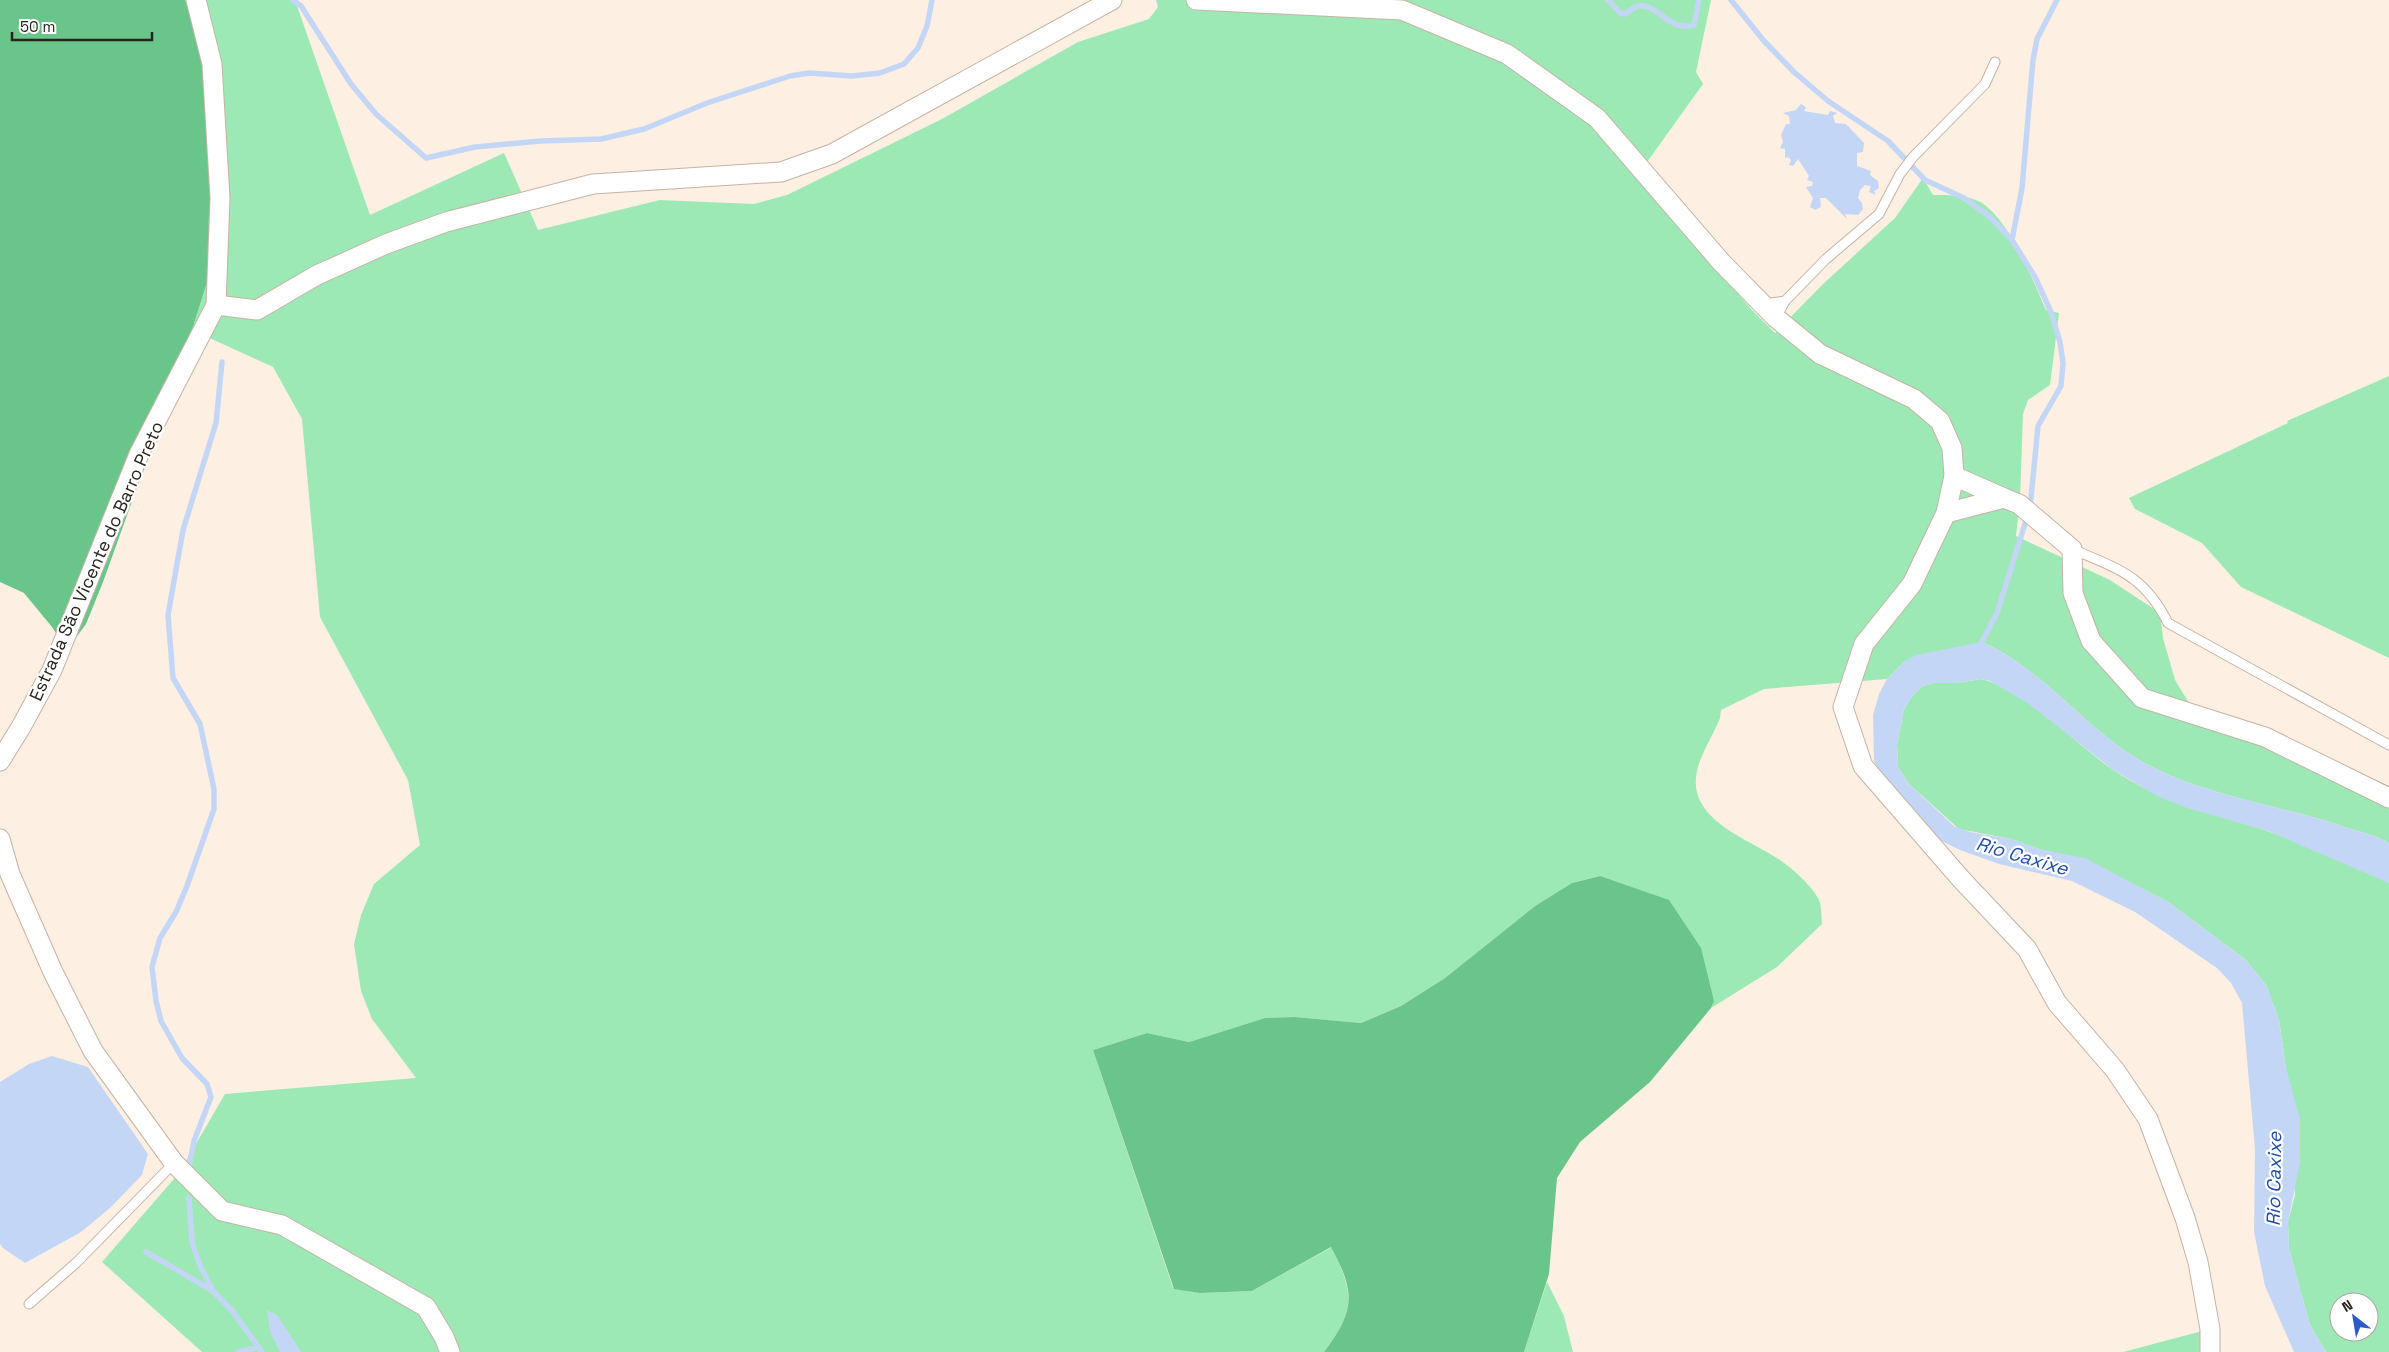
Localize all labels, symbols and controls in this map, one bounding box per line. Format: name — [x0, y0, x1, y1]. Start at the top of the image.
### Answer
scale bar — [12, 10, 152, 42]
text: 50 m — [20, 17, 55, 36]
street label: Estrada São Vicente do Barro Preto — [24, 418, 168, 704]
water label: Rio Caxixe — [1973, 831, 2071, 881]
water label: Rio Caxixe — [2261, 1131, 2287, 1226]
north arrow — [2329, 1292, 2379, 1342]
text: N — [2339, 1296, 2356, 1316]

